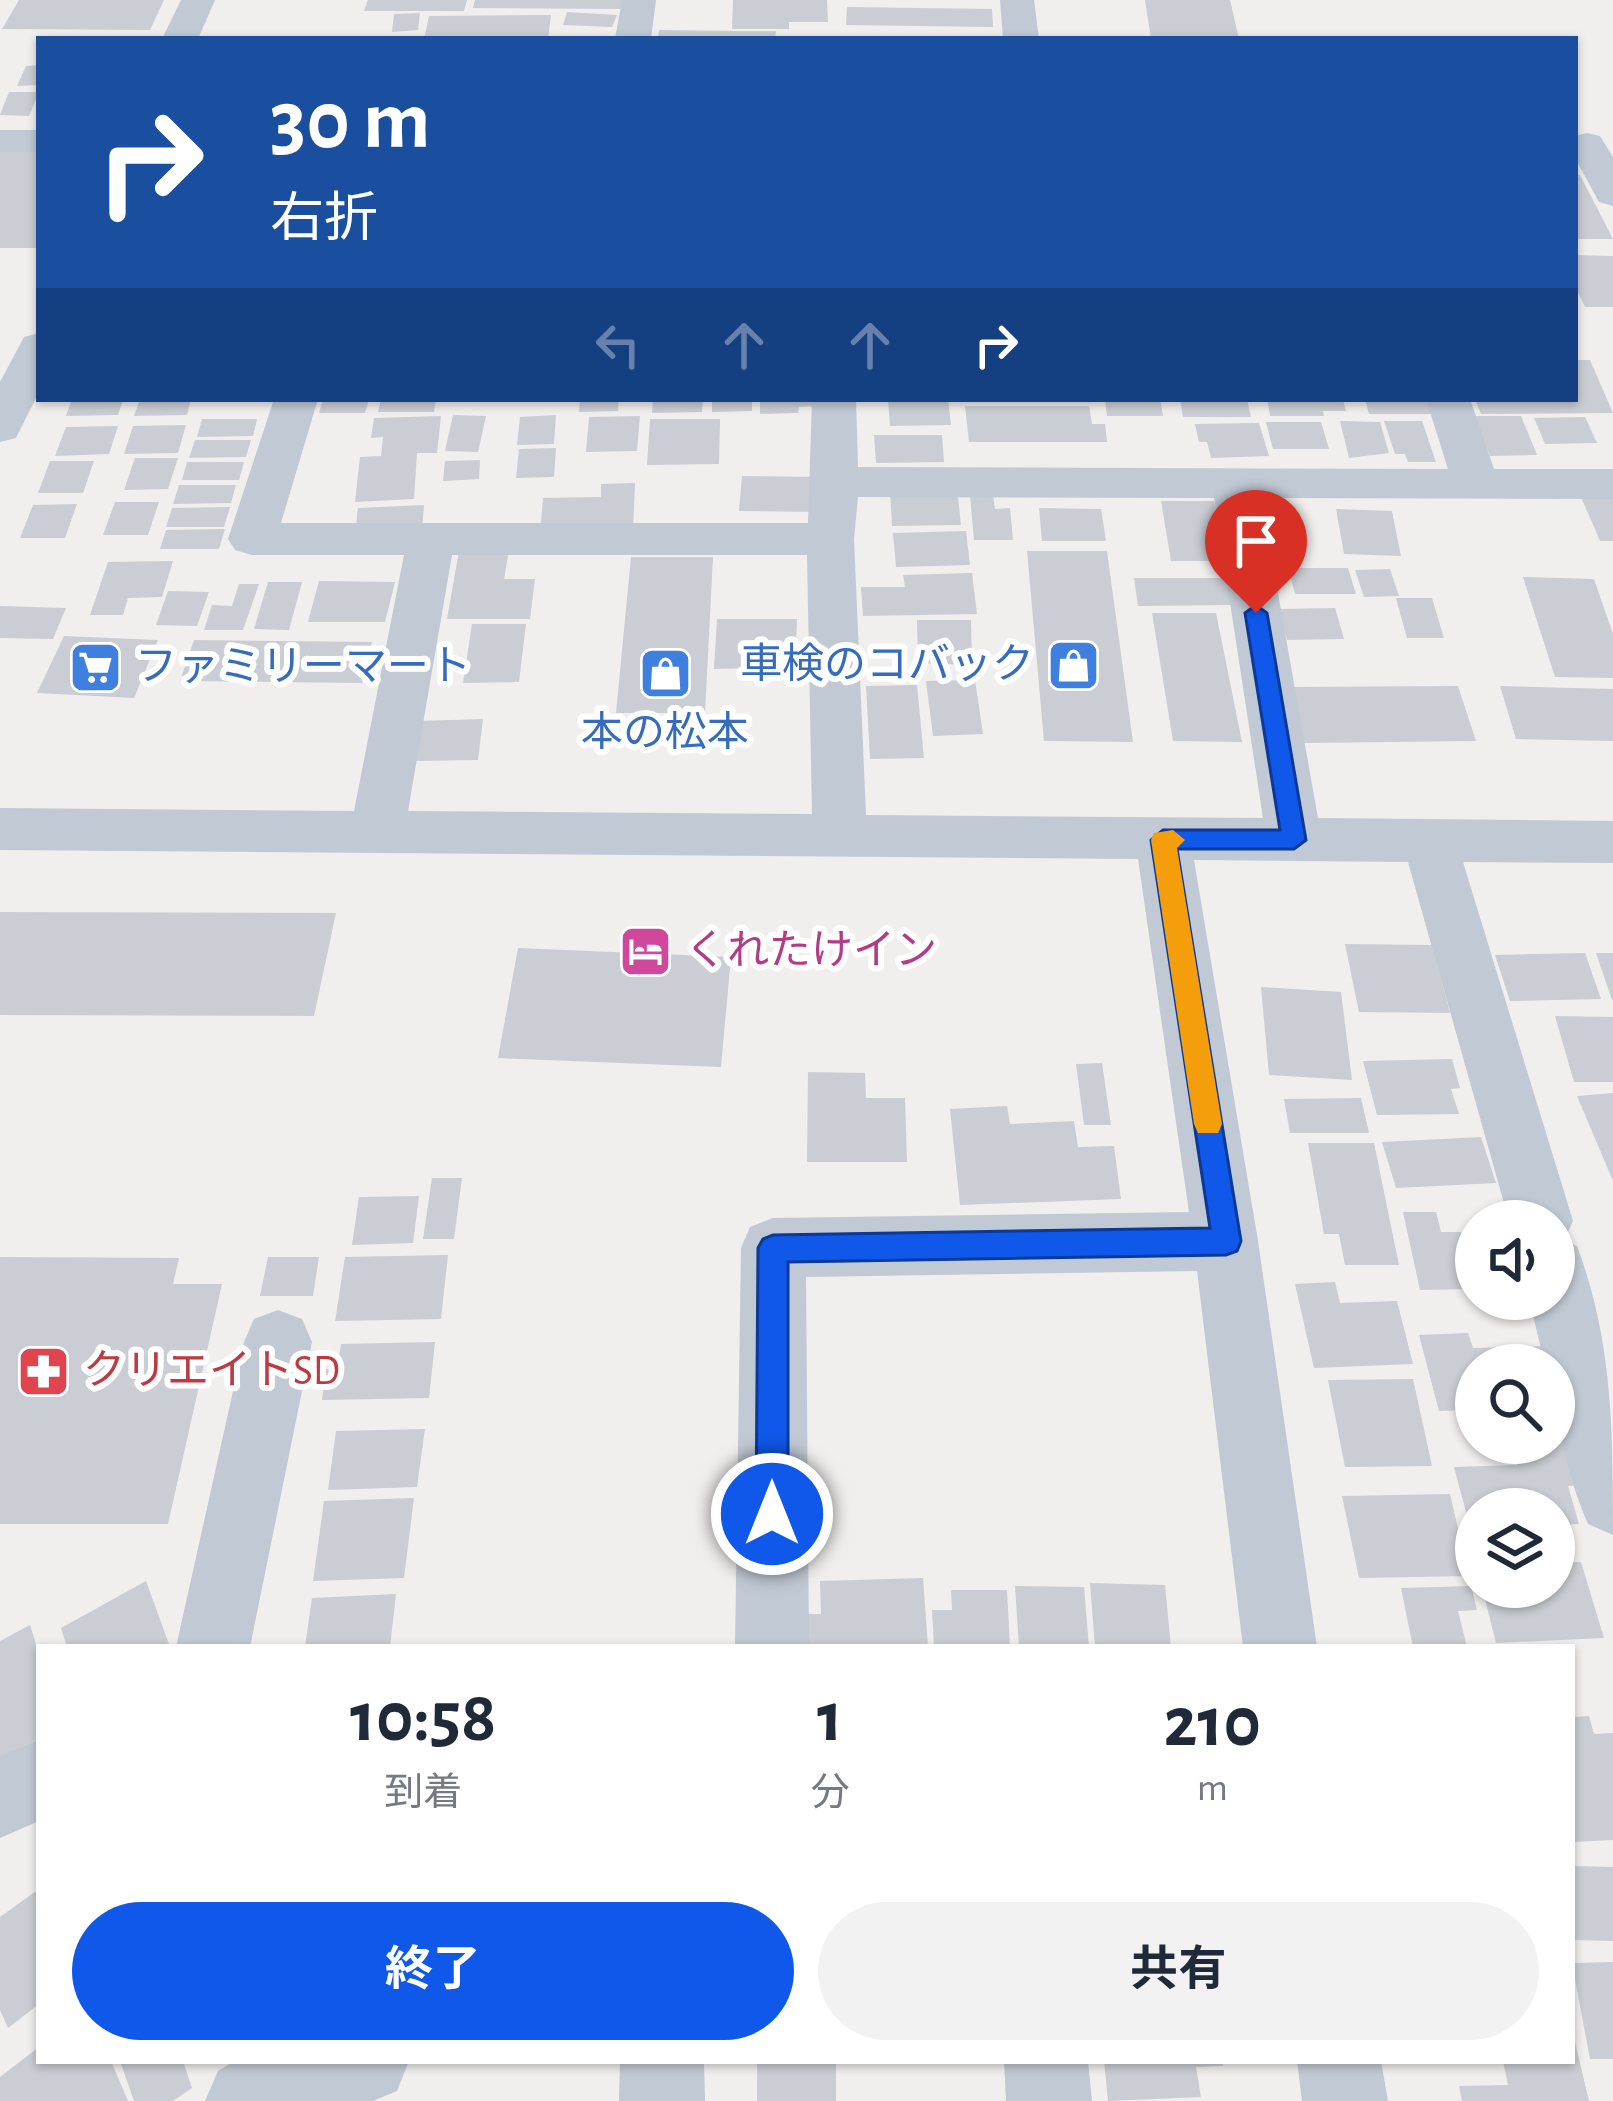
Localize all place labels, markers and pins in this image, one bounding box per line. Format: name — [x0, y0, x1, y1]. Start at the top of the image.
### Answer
pin — [1205, 490, 1307, 613]
shop icon: 車検のコバック — [1045, 637, 1101, 693]
supermarket icon: ファミリーマート — [68, 639, 124, 695]
place label: 車検のコバック — [740, 642, 1034, 686]
place label: ファミリーマート — [135, 646, 471, 688]
shop icon: 本の松本 — [637, 646, 693, 702]
place label: 本の松本 — [581, 710, 749, 754]
hotel icon: くれたけイン — [618, 923, 674, 979]
place label: くれたけイン — [685, 930, 937, 972]
pharmacy icon: クリエイトSD — [16, 1343, 72, 1399]
place label: クリエイトSD — [83, 1349, 340, 1392]

